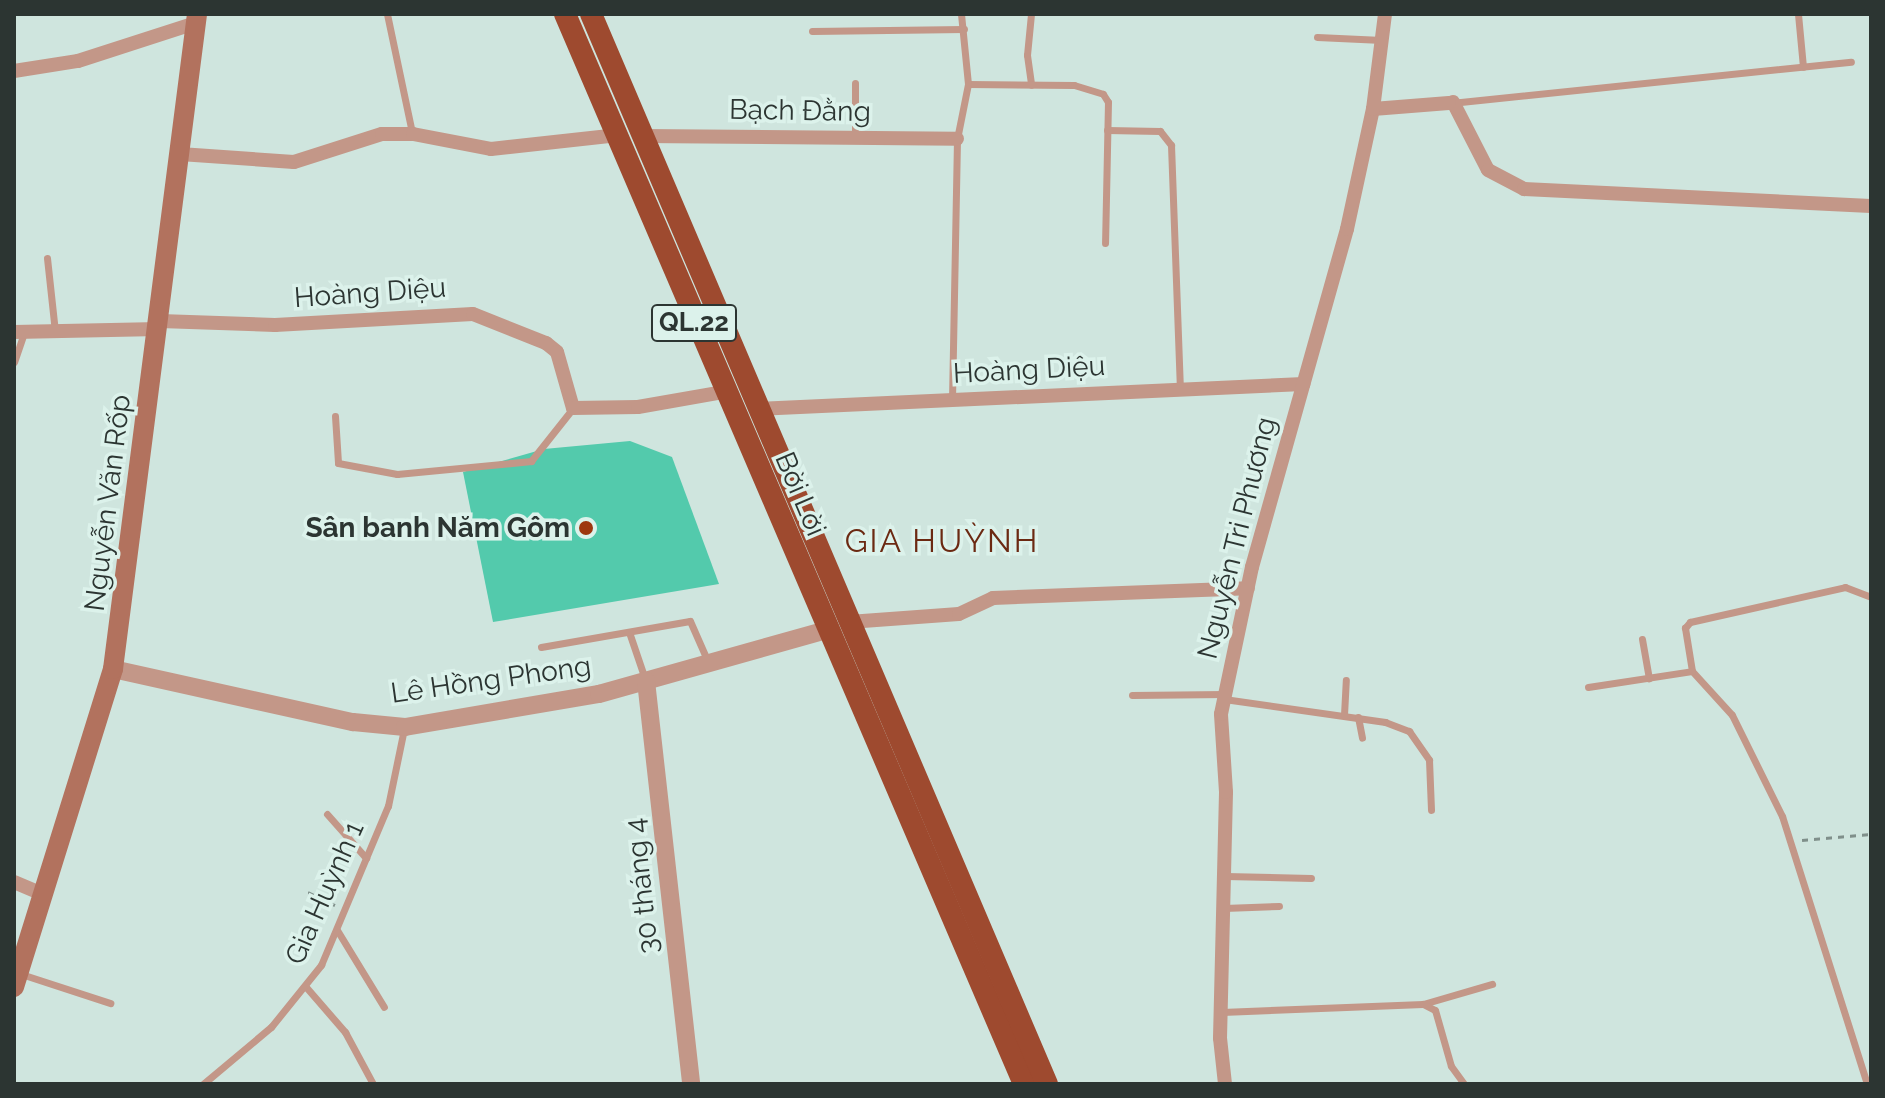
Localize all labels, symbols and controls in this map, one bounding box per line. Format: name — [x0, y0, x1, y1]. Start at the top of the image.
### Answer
street label: Bạch Đằng — [729, 93, 871, 129]
street label: Hoàng Diệu — [293, 271, 447, 315]
road number: QL.22 — [650, 301, 738, 345]
street label: Hoàng Diệu — [952, 349, 1106, 391]
street label: Nguyễn Văn Rốp — [78, 392, 138, 614]
street label: Nguyễn Tri Phương — [1191, 413, 1283, 663]
street label: Bời Lời — [767, 447, 833, 541]
place label: Sân banh Năm Gôm — [305, 511, 570, 545]
marker: Sân banh Năm Gôm — [577, 519, 595, 537]
district label: GIA HUỲNH — [844, 522, 1040, 560]
street label: Lê Hồng Phong — [389, 649, 593, 711]
street label: Gia Huỳnh 1 — [279, 816, 371, 970]
street label: 30 tháng 4 — [618, 816, 666, 956]

